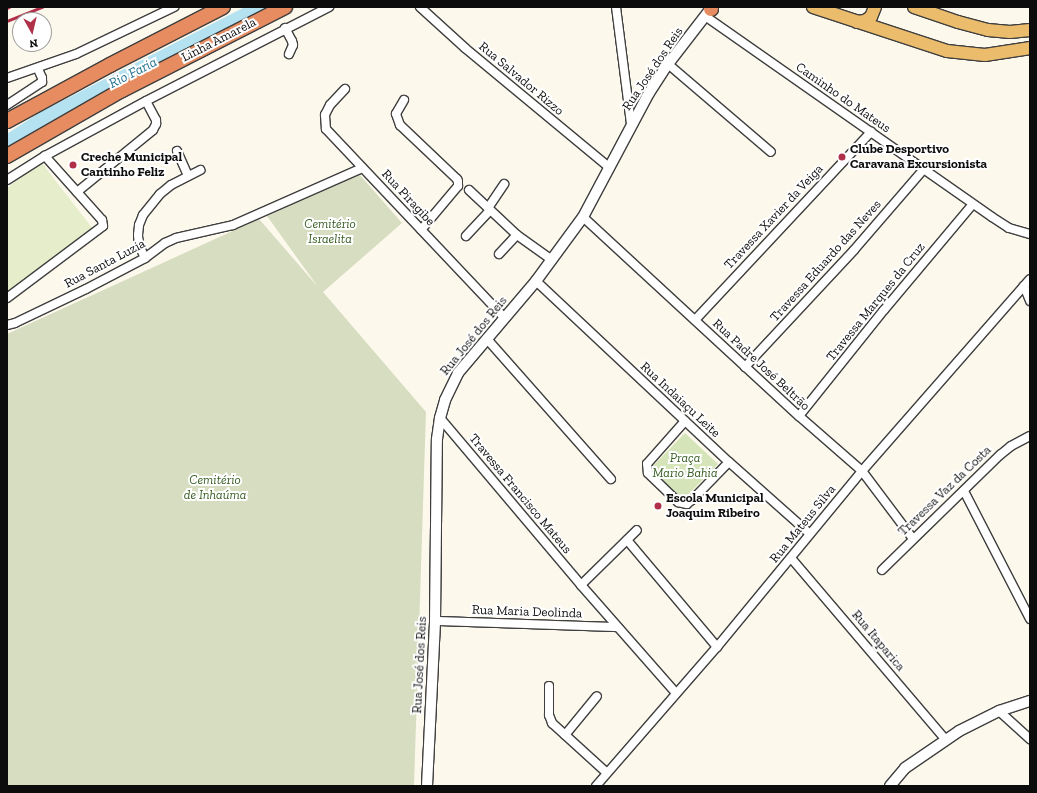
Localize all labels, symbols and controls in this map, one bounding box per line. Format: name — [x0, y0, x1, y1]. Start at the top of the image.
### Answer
north arrow — [12, 12, 52, 52]
street label: Linha Amarela — [179, 14, 259, 66]
street label: Rua José dos Reis — [619, 24, 687, 114]
text: N — [29, 36, 39, 50]
street label: Rua Salvador Rizzo — [475, 39, 567, 119]
water label: Rio Faria — [106, 54, 160, 92]
street label: Caminho do Mateus — [793, 59, 893, 137]
place label: Clube Desportivo Caravana Excursionista — [850, 142, 987, 173]
place label: Creche Municipal Cantinho Feliz — [81, 150, 182, 181]
marker: Clube Desportivo Caravana Excursionista — [837, 152, 847, 162]
marker: Creche Municipal Cantinho Feliz — [68, 160, 78, 170]
street label: Travessa Xavier da Veiga — [721, 161, 827, 273]
street label: Rua Piragibe — [378, 167, 438, 229]
street label: Travessa Eduardo das Neves — [767, 197, 885, 325]
park label: Cemitério Israelita — [304, 217, 356, 248]
street label: Rua Santa Luzia — [62, 236, 148, 292]
street label: Travessa Marques da Cruz — [823, 240, 929, 364]
street label: Rua José dos Reis — [437, 293, 511, 379]
street label: Rua Padre José Beltrão — [709, 316, 813, 414]
street label: Rua Indaiaçu Leite — [637, 359, 723, 441]
street label: Travessa Francisco Mateus — [465, 431, 575, 557]
street label: Travessa Vaz da Costa — [895, 442, 995, 540]
park label: Praça Mario Bahia — [653, 451, 717, 482]
park label: Cemitério de Inhaúma — [184, 473, 246, 504]
street label: Rua Mateus Silva — [767, 482, 839, 566]
place label: Escola Municipal Joaquim Ribeiro — [666, 491, 764, 522]
marker: Escola Municipal Joaquim Ribeiro — [653, 501, 663, 511]
street label: Rua Maria Deolinda — [472, 602, 582, 622]
street label: Rua Itaparica — [848, 607, 908, 675]
street label: Rua José dos Reis — [410, 616, 430, 714]

